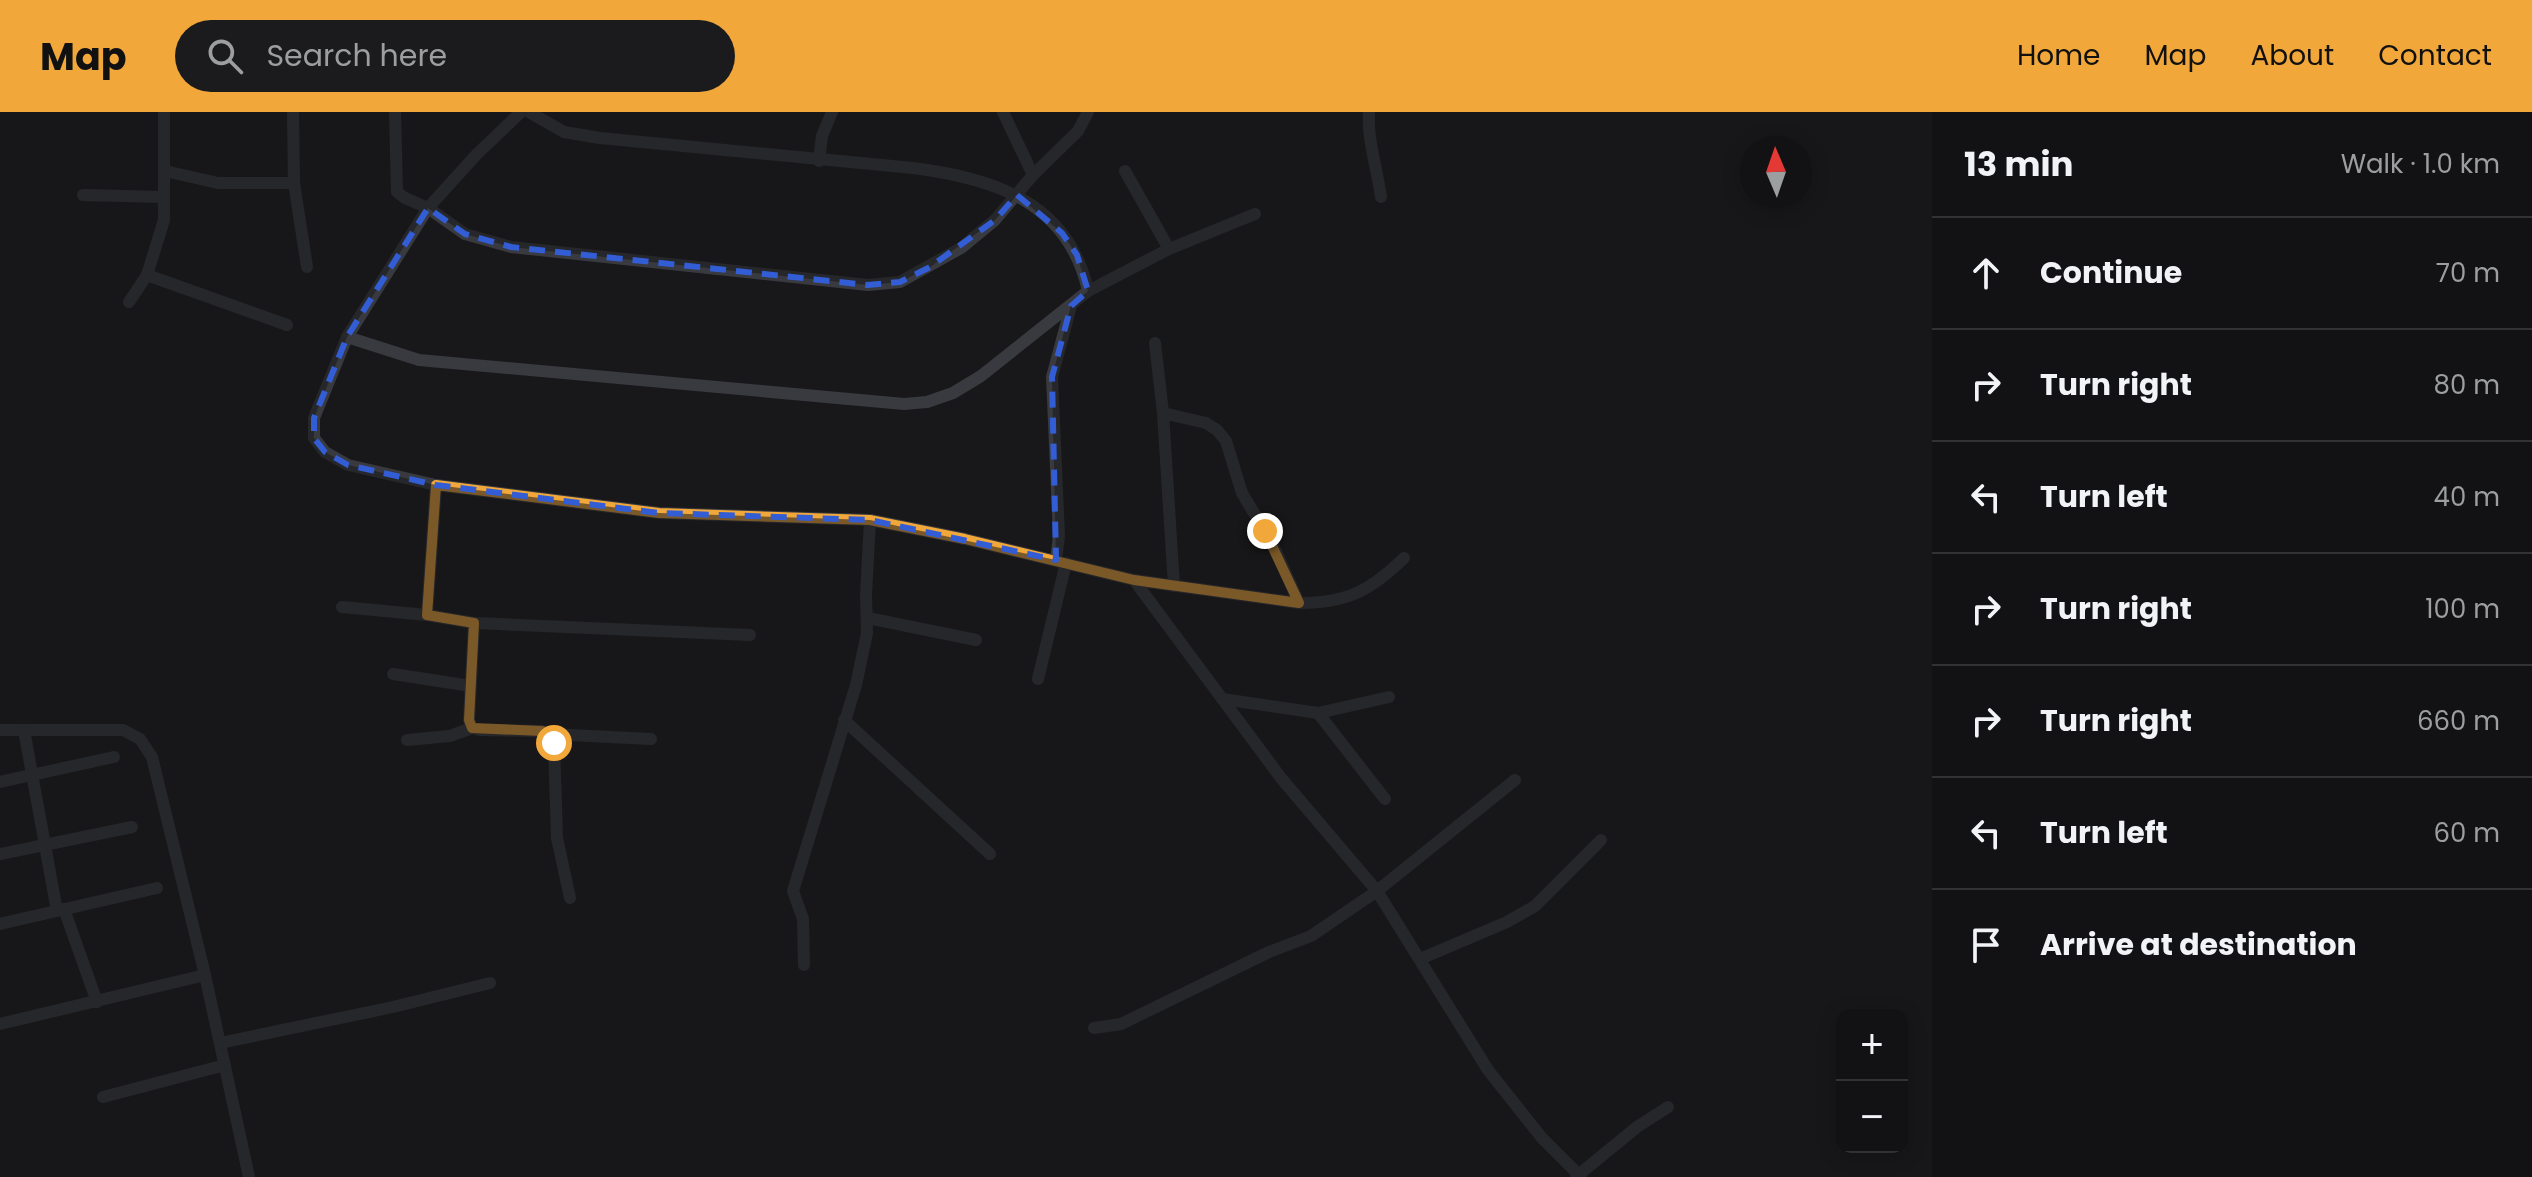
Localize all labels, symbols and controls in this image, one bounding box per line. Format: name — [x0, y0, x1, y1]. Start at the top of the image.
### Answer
search box — [175, 20, 735, 92]
text: Map — [40, 30, 127, 83]
icon: search — [203, 34, 247, 78]
text: Search here — [267, 34, 447, 77]
text: Home — [2017, 36, 2100, 75]
text: Map — [2144, 36, 2206, 75]
text: About — [2250, 36, 2334, 75]
text: Contact — [2378, 36, 2492, 75]
north arrow — [1740, 136, 1812, 208]
text: 13 min — [1964, 140, 2074, 188]
text: Walk · 1.0 km — [2341, 146, 2500, 182]
icon: ahead — [1964, 251, 2008, 295]
text: Continue — [2040, 251, 2182, 294]
text: 70 m — [2436, 255, 2500, 291]
icon: right — [1964, 363, 2008, 407]
text: Turn right — [2040, 363, 2192, 406]
text: 80 m — [2434, 367, 2500, 403]
icon: left — [1964, 475, 2008, 519]
text: Turn left — [2040, 475, 2168, 518]
text: 40 m — [2434, 479, 2500, 515]
route end — [1247, 513, 1283, 549]
icon: right — [1964, 587, 2008, 631]
text: Turn right — [2040, 587, 2192, 630]
text: 100 m — [2425, 591, 2500, 627]
icon: right — [1964, 699, 2008, 743]
text: Turn right — [2040, 699, 2192, 742]
text: 660 m — [2417, 703, 2500, 739]
route start — [536, 725, 572, 761]
icon: left — [1964, 811, 2008, 855]
text: Turn left — [2040, 811, 2168, 854]
text: 60 m — [2433, 815, 2500, 851]
icon: arrive — [1964, 923, 2008, 967]
text: Arrive at destination — [2040, 923, 2357, 966]
map controls — [1836, 1009, 1908, 1153]
button: + — [1836, 1009, 1908, 1081]
button: − — [1836, 1081, 1908, 1153]

